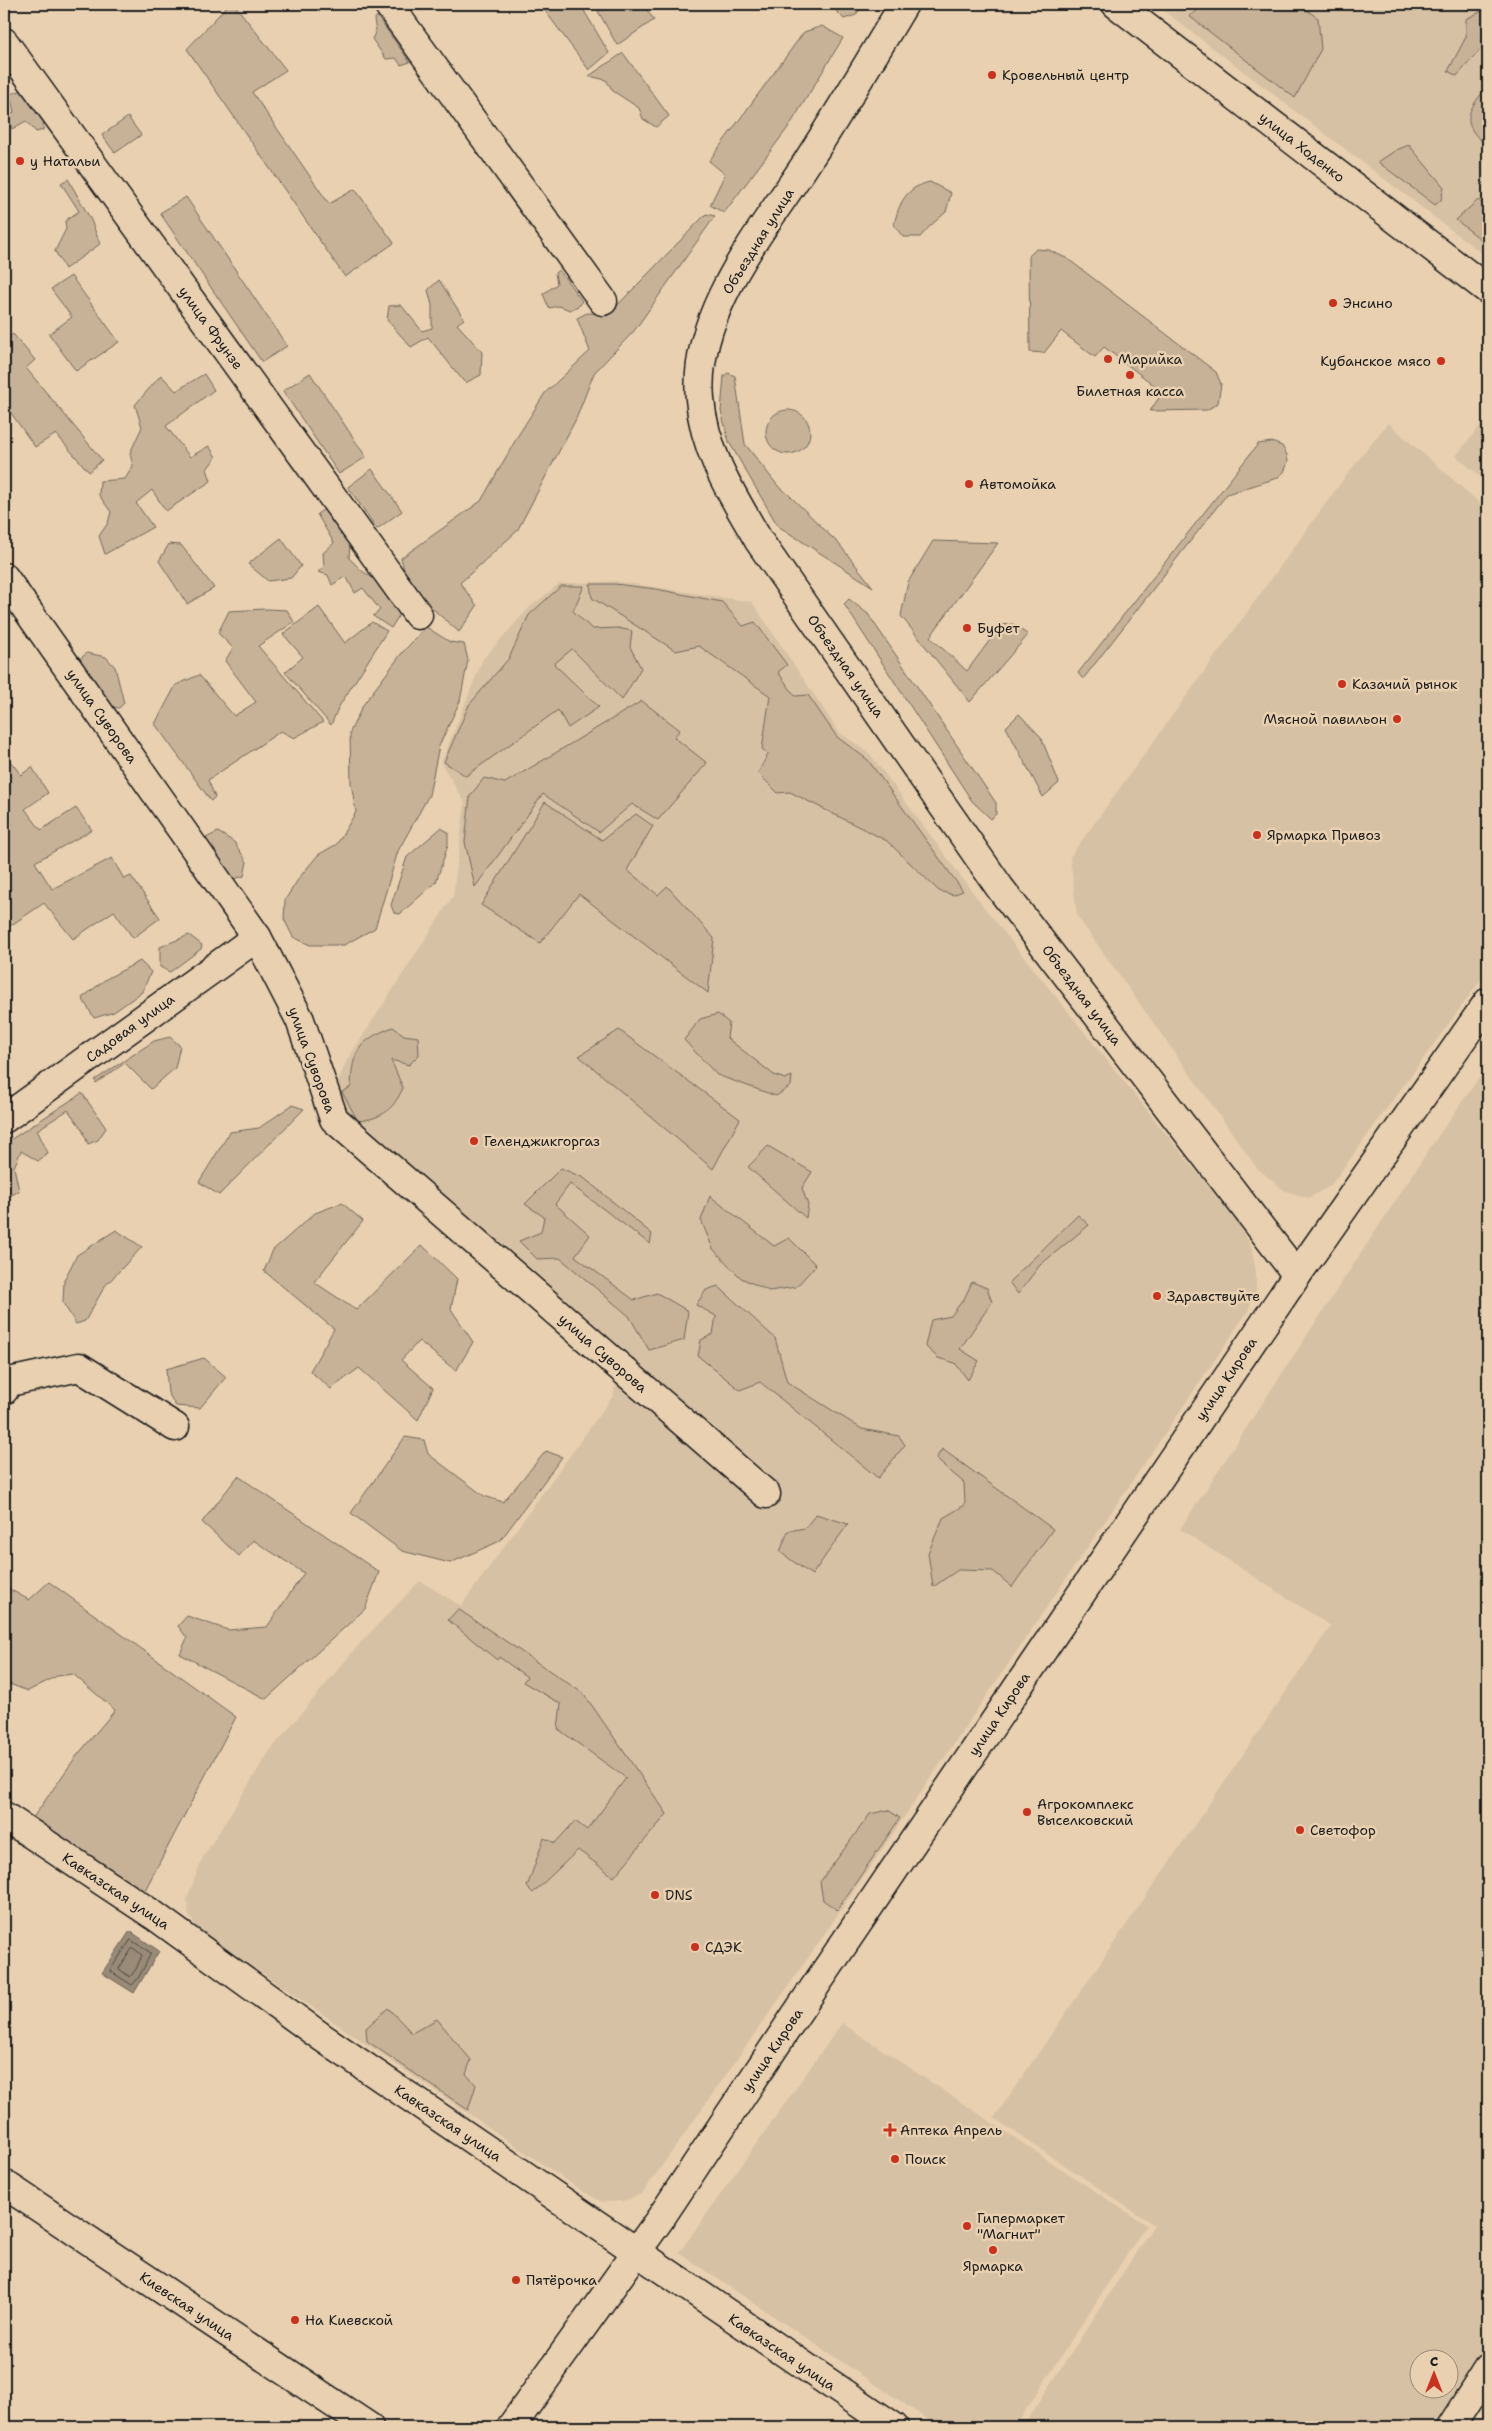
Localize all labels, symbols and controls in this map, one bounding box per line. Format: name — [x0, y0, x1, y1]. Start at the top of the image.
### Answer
place label: Кровельный центр — [1002, 66, 1129, 84]
marker: Кровельный центр — [986, 69, 998, 81]
street label: улица Ходенко — [1256, 108, 1348, 186]
place label: у Натальи — [30, 152, 100, 170]
marker: у Натальи — [14, 155, 26, 167]
street label: Объездная улица — [718, 184, 798, 297]
street label: улица Фрунзе — [175, 283, 247, 373]
place label: Энсино — [1343, 294, 1393, 312]
marker: Энсино — [1327, 297, 1339, 309]
place label: Марийка — [1118, 350, 1183, 368]
place label: Кубанское мясо — [1320, 352, 1431, 370]
marker: Марийка — [1102, 353, 1114, 365]
marker: Кубанское мясо — [1435, 355, 1447, 367]
marker: Билетная касса — [1124, 369, 1136, 381]
place label: Билетная касса — [1076, 382, 1184, 400]
place label: Автомойка — [979, 475, 1056, 493]
marker: Автомойка — [963, 478, 975, 490]
street label: Объездная улица — [804, 611, 888, 721]
place label: Буфет — [977, 619, 1020, 637]
marker: Буфет — [961, 622, 973, 634]
street label: улица Суворова — [63, 665, 142, 767]
place label: Казачий рынок — [1352, 675, 1458, 693]
marker: Казачий рынок — [1336, 678, 1348, 690]
place label: Мясной павильон — [1263, 710, 1387, 728]
marker: Мясной павильон — [1391, 713, 1403, 725]
place label: Ярмарка Привоз — [1267, 826, 1381, 844]
marker: Ярмарка Привоз — [1251, 829, 1263, 841]
street label: Объездная улица — [1038, 941, 1126, 1049]
street label: Садовая улица — [82, 990, 178, 1066]
street label: улица Суворова — [284, 1004, 340, 1116]
place label: Геленджикгоргаз — [484, 1132, 600, 1150]
marker: Геленджикгоргаз — [468, 1135, 480, 1147]
place label: Здравствуйте — [1167, 1287, 1260, 1305]
marker: Здравствуйте — [1151, 1290, 1163, 1302]
street label: улица Суворова — [555, 1310, 651, 1397]
street label: улица Кирова — [1191, 1333, 1261, 1424]
street label: улица Кирова — [964, 1668, 1034, 1759]
place label: Агрокомплекс Выселковский — [1037, 1795, 1134, 1829]
marker: Агрокомплекс Выселковский — [1021, 1806, 1033, 1818]
place label: Светофор — [1310, 1821, 1376, 1839]
marker: Светофор — [1294, 1824, 1306, 1836]
street label: Кавказская улица — [59, 1848, 173, 1934]
place label: DNS — [665, 1886, 693, 1904]
marker: DNS — [649, 1889, 661, 1901]
place label: СДЭК — [705, 1938, 742, 1956]
marker: СДЭК — [689, 1941, 701, 1953]
street label: улица Кирова — [737, 2004, 807, 2095]
street label: Кавказская улица — [391, 2080, 505, 2166]
place label: Аптека Апрель — [900, 2121, 1002, 2139]
marker: Аптека Апрель — [884, 2124, 896, 2136]
place label: Поиск — [905, 2150, 946, 2168]
marker: Поиск — [889, 2153, 901, 2165]
place label: Гипермаркет "Магнит" — [977, 2209, 1066, 2243]
marker: Гипермаркет "Магнит" — [961, 2220, 973, 2232]
marker: Ярмарка — [987, 2244, 999, 2256]
place label: Ярмарка — [963, 2257, 1023, 2275]
street label: Киевская улица — [136, 2268, 238, 2344]
place label: Пятёрочка — [526, 2271, 597, 2289]
marker: Пятёрочка — [510, 2274, 522, 2286]
street label: Кавказская улица — [725, 2309, 839, 2395]
place label: На Киевской — [305, 2311, 393, 2329]
marker: На Киевской — [289, 2314, 301, 2326]
north arrow — [1410, 2348, 1460, 2398]
text: С — [1430, 2352, 1438, 2370]

